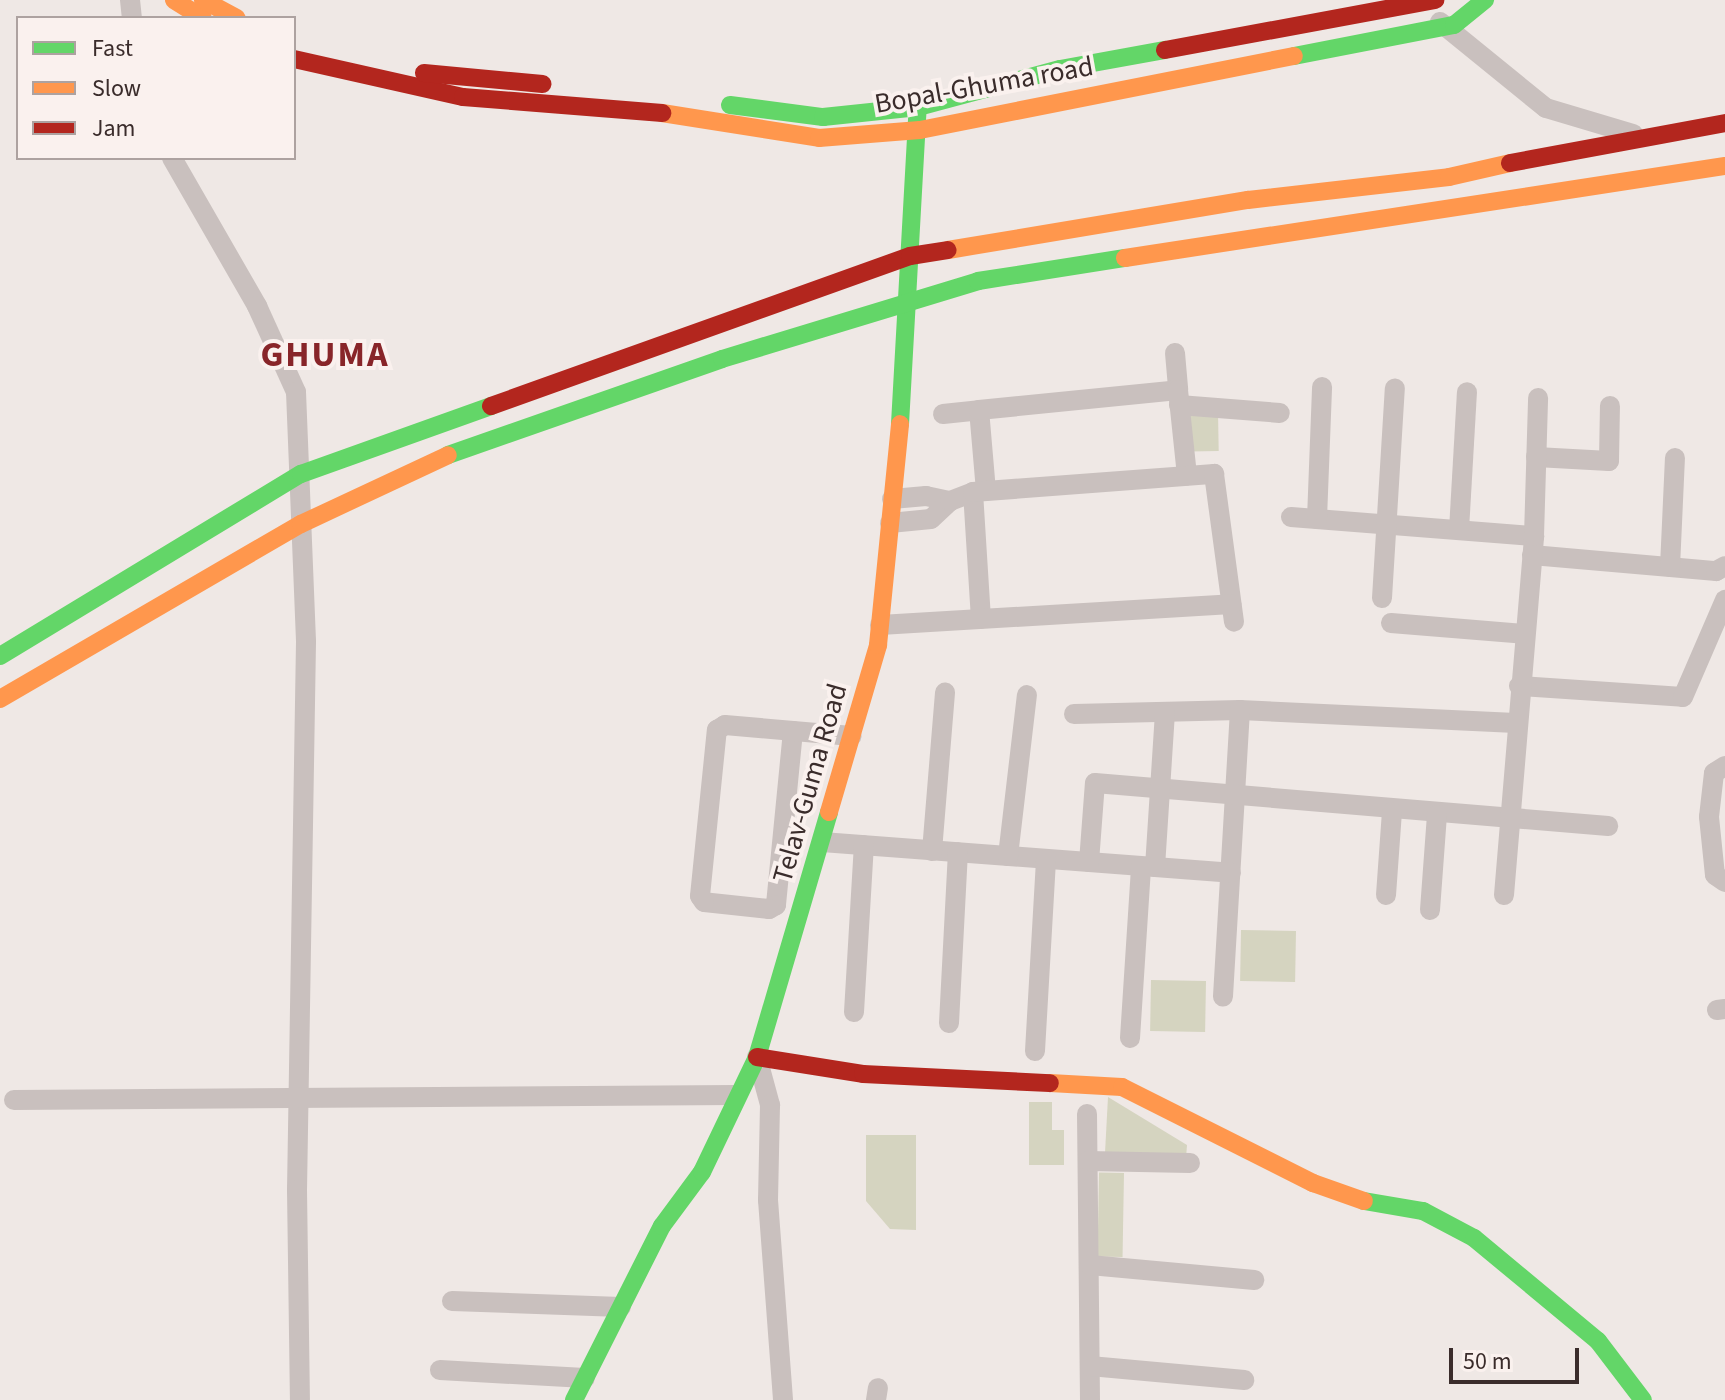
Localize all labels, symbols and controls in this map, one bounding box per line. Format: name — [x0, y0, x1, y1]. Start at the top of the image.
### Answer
legend — [16, 16, 296, 160]
text: Fast — [92, 31, 133, 66]
street label: Bopal-Ghuma road — [872, 49, 1096, 121]
text: Slow — [92, 71, 141, 106]
text: Jam — [92, 111, 136, 146]
district label: GHUMA — [260, 333, 390, 377]
street label: Telav-Guma Road — [766, 680, 854, 886]
scale bar — [1453, 1332, 1583, 1382]
text: 50 m — [1463, 1344, 1512, 1379]

